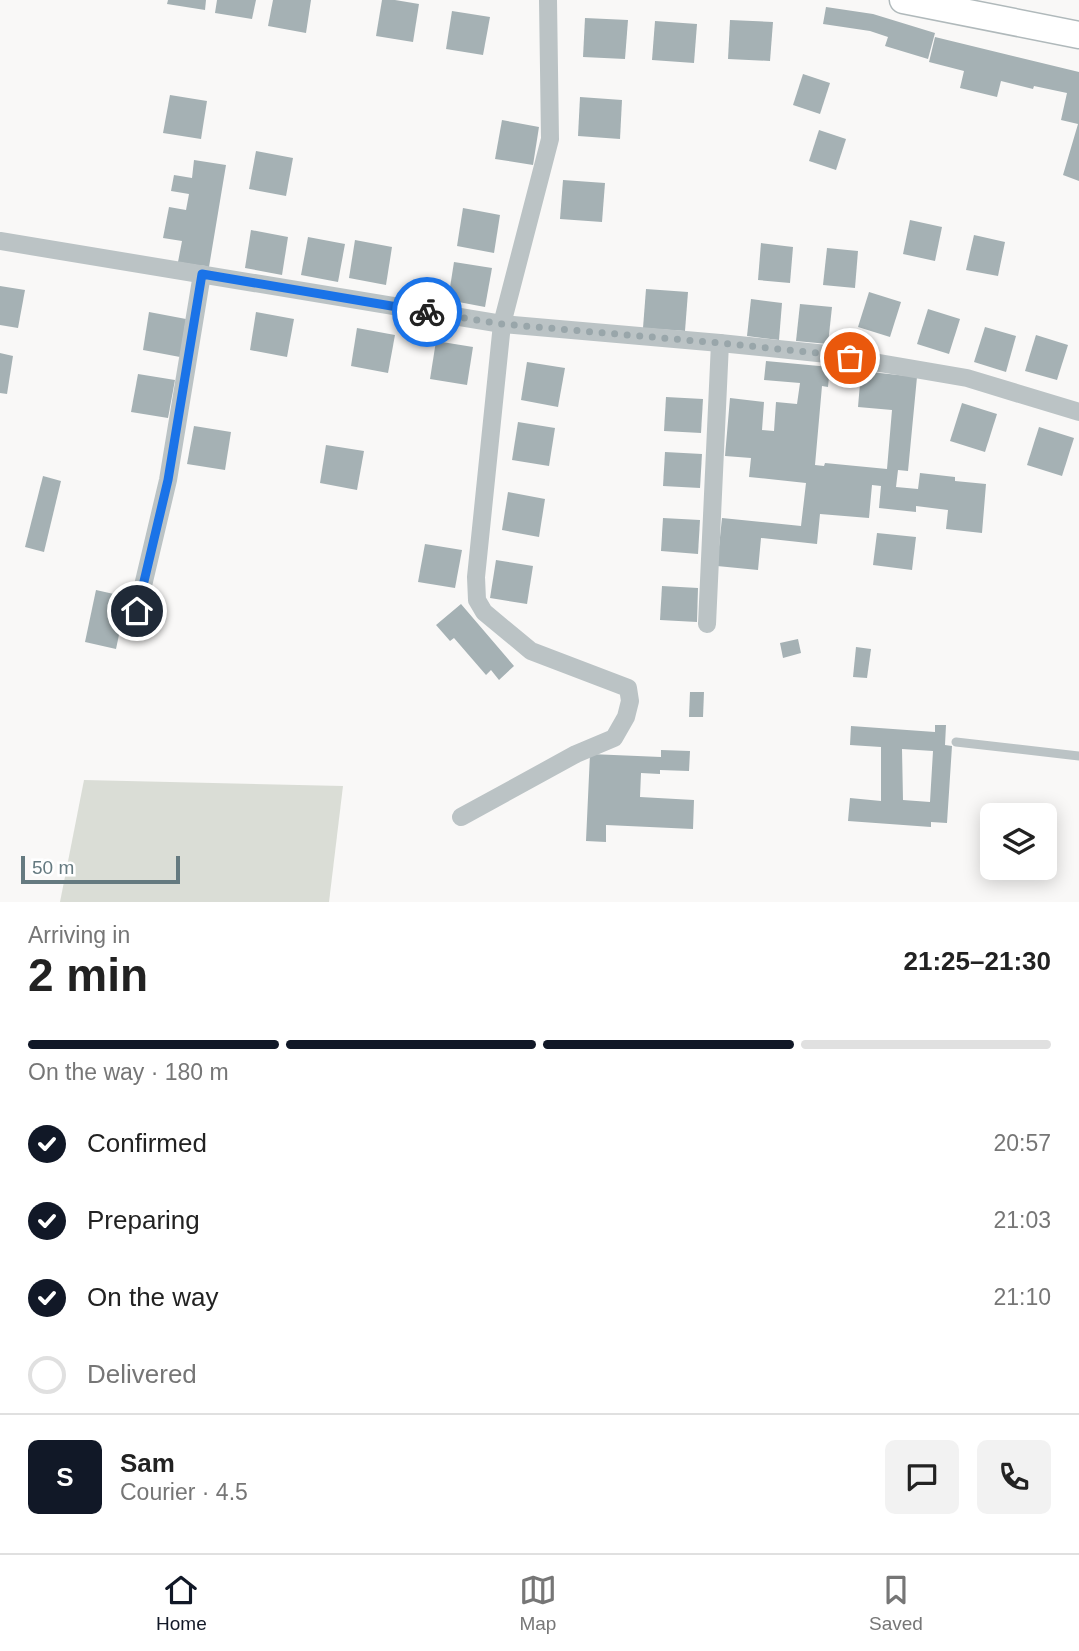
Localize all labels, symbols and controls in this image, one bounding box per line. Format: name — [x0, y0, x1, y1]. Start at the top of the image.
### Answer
courier — [392, 277, 462, 347]
icon: bike — [408, 293, 446, 331]
pin — [820, 328, 880, 388]
icon: bag — [831, 339, 869, 377]
pin — [107, 581, 167, 641]
icon: home — [118, 592, 156, 630]
map controls — [980, 803, 1057, 880]
button: layers — [980, 803, 1057, 880]
scale bar — [21, 853, 180, 885]
text: 50 m — [32, 857, 74, 878]
text: Arriving in — [28, 922, 130, 948]
text: 21:25–21:30 — [904, 946, 1051, 976]
text: 2 min — [28, 949, 148, 1001]
text: On the way · 180 m — [28, 1059, 229, 1085]
icon: check — [28, 1125, 66, 1163]
text: Confirmed — [87, 1128, 207, 1158]
text: 20:57 — [993, 1130, 1051, 1156]
icon: check — [28, 1202, 66, 1240]
text: Preparing — [87, 1205, 200, 1235]
text: 21:03 — [993, 1207, 1051, 1233]
icon: check — [28, 1279, 66, 1317]
text: On the way — [87, 1282, 219, 1312]
text: 21:10 — [993, 1284, 1051, 1310]
text: Delivered — [87, 1359, 197, 1389]
button: chat — [885, 1440, 959, 1514]
button: phone — [977, 1440, 1051, 1514]
text: Sam — [120, 1448, 175, 1478]
text: S — [56, 1462, 74, 1492]
text: Courier · 4.5 — [120, 1479, 248, 1505]
tab: Home — [156, 1571, 207, 1635]
tab: Map — [519, 1571, 557, 1635]
tab: Saved — [869, 1571, 923, 1635]

